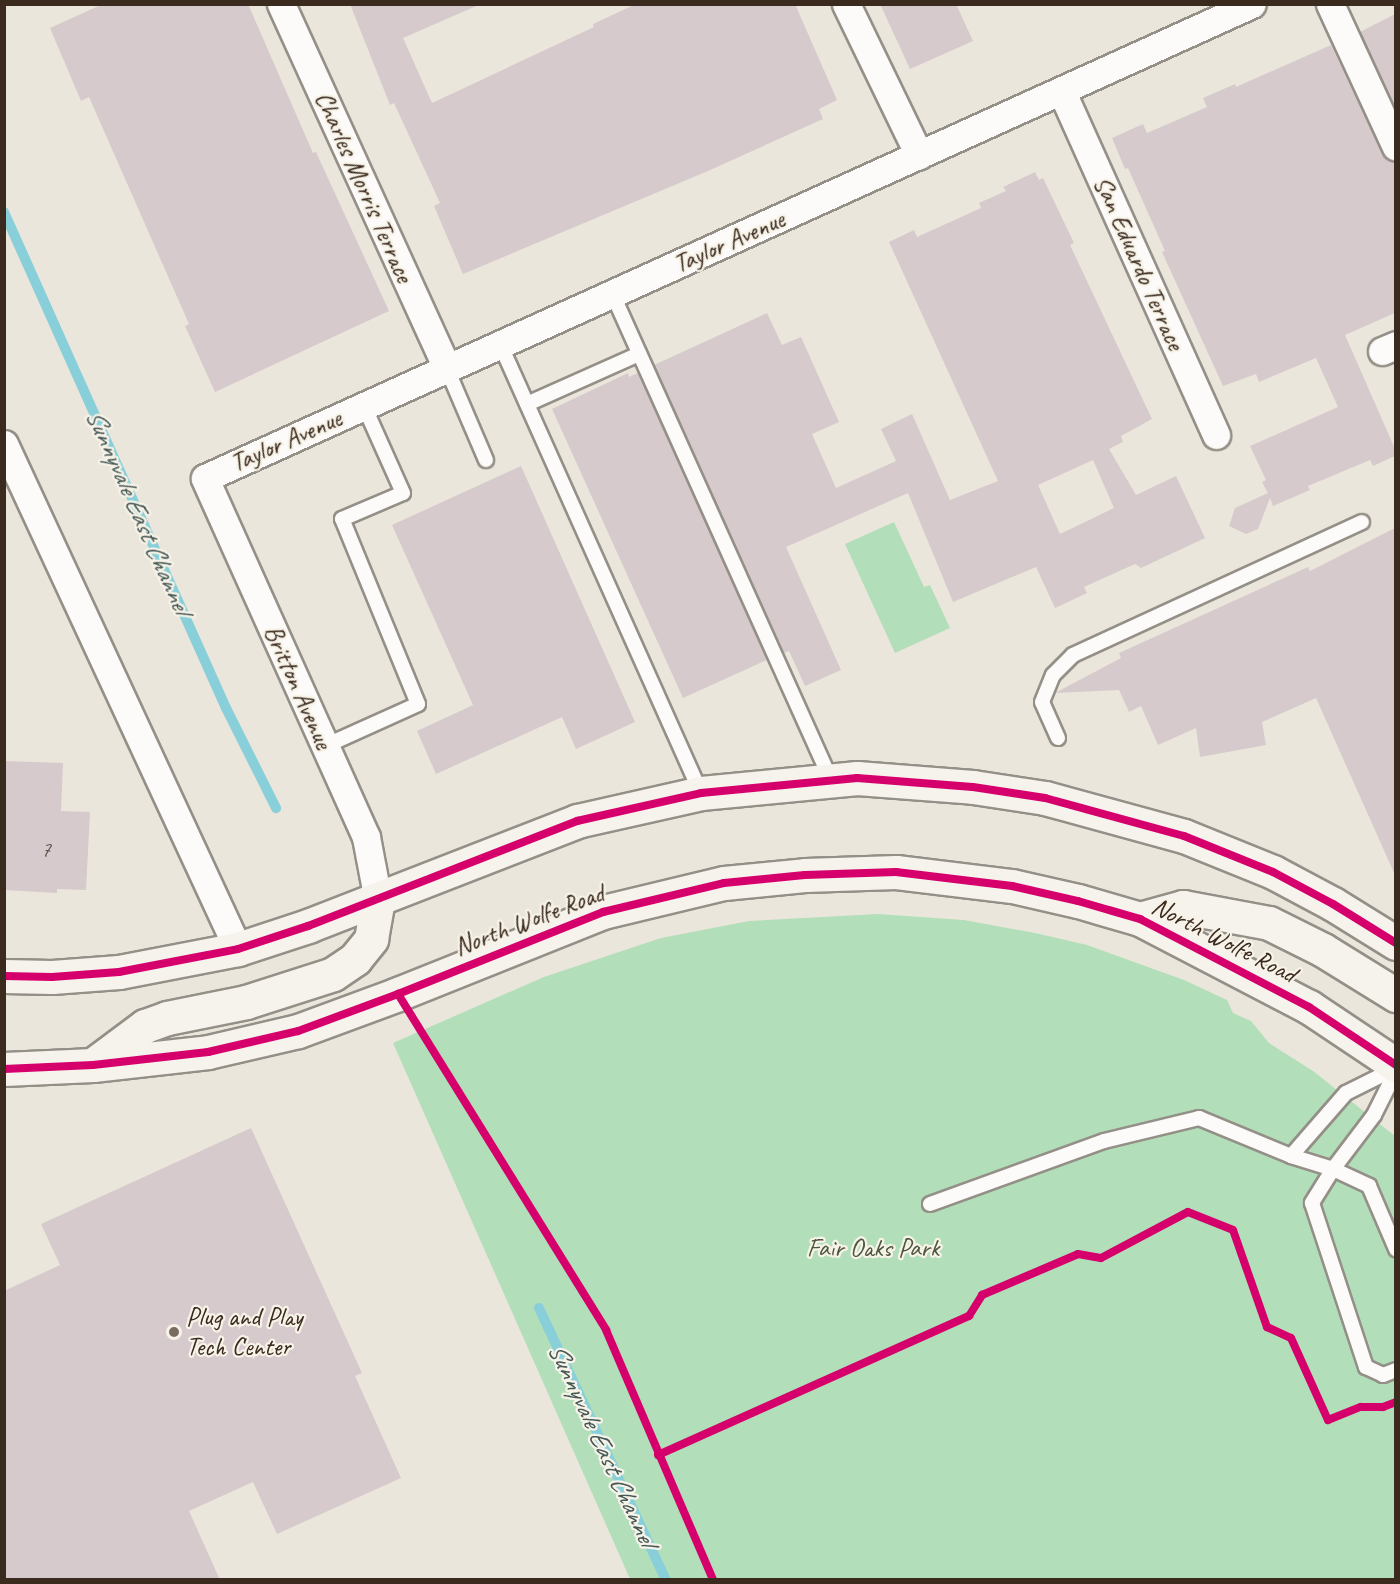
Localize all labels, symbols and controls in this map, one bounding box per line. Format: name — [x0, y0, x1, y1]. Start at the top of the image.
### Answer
street label: Charles Morris Terrace — [308, 87, 420, 287]
street label: San Eduardo Terrace — [1087, 172, 1191, 354]
street label: Taylor Avenue — [669, 204, 789, 280]
water label: Sunnyvale East Channel — [78, 403, 198, 619]
street label: Taylor Avenue — [226, 403, 346, 479]
street label: Britton Avenue — [257, 620, 339, 754]
house number: 7 — [41, 837, 51, 863]
street label: North Wolfe Road — [449, 877, 609, 963]
street label: North Wolfe Road — [1146, 890, 1302, 990]
park label: Fair Oaks Park — [806, 1232, 940, 1264]
place label: Plug and Play Tech Center — [186, 1301, 304, 1362]
marker: Plug and Play Tech Center — [167, 1325, 181, 1339]
water label: Sunnyvale East Channel — [541, 1337, 663, 1551]

